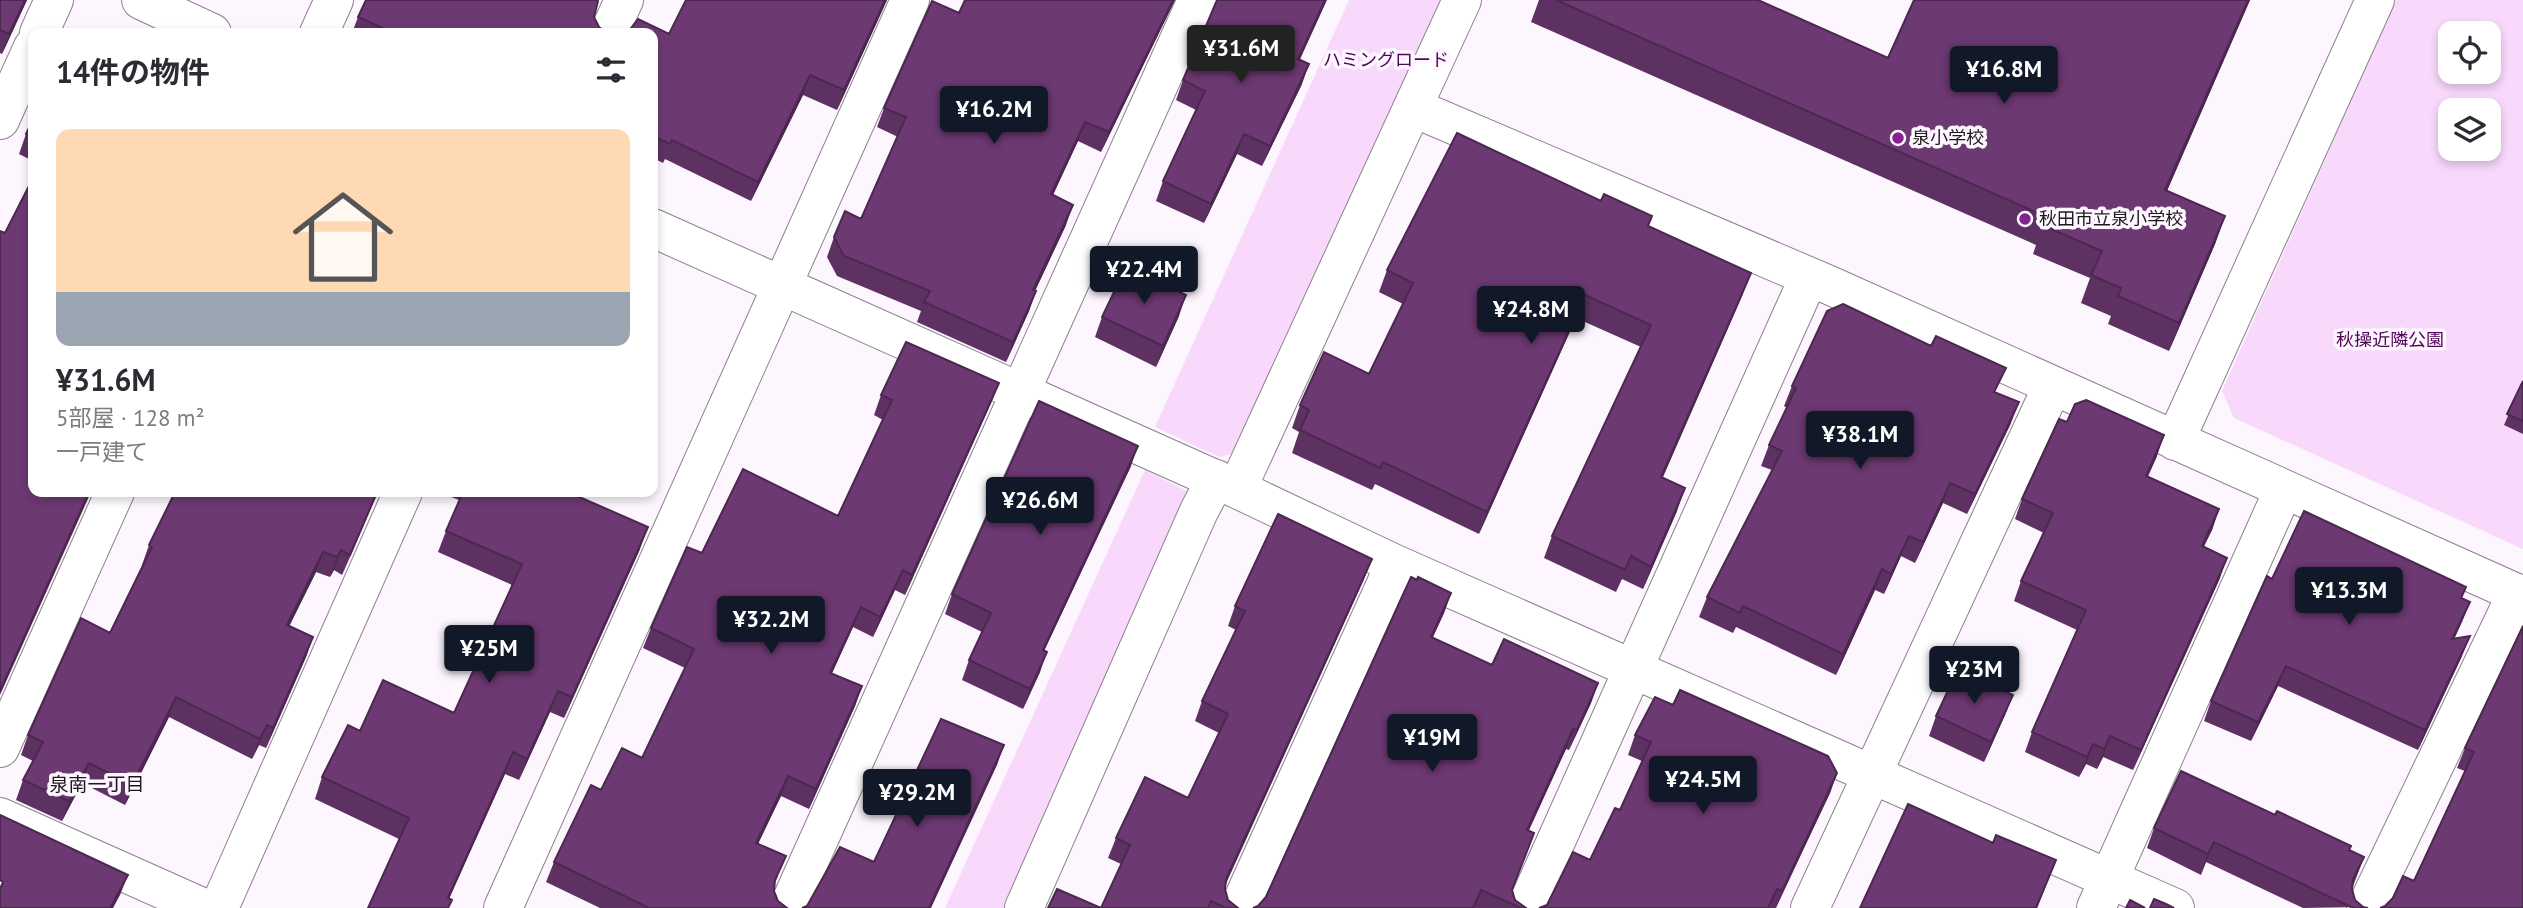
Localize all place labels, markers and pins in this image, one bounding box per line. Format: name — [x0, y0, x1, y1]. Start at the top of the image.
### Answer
pin: ¥31.6M — [1184, 25, 1298, 85]
pin: ¥16.8M — [1947, 46, 2061, 106]
pin: ¥16.2M — [937, 86, 1051, 146]
place label: 泉小学校 — [1912, 126, 1984, 149]
marker: 泉小学校 — [1890, 130, 1906, 146]
place label: 秋田市立泉小学校 — [2039, 207, 2183, 230]
marker: 秋田市立泉小学校 — [2017, 211, 2033, 227]
pin: ¥22.4M — [1087, 246, 1201, 306]
pin: ¥24.8M — [1474, 286, 1588, 346]
pin: ¥38.1M — [1803, 412, 1917, 471]
pin: ¥26.6M — [983, 477, 1097, 537]
pin: ¥13.3M — [2292, 568, 2406, 627]
pin: ¥32.2M — [714, 596, 828, 656]
pin: ¥25M — [448, 626, 530, 685]
pin: ¥23M — [1933, 646, 2015, 706]
pin: ¥19M — [1391, 714, 1473, 774]
pin: ¥24.5M — [1646, 756, 1760, 816]
pin: ¥29.2M — [860, 770, 974, 829]

